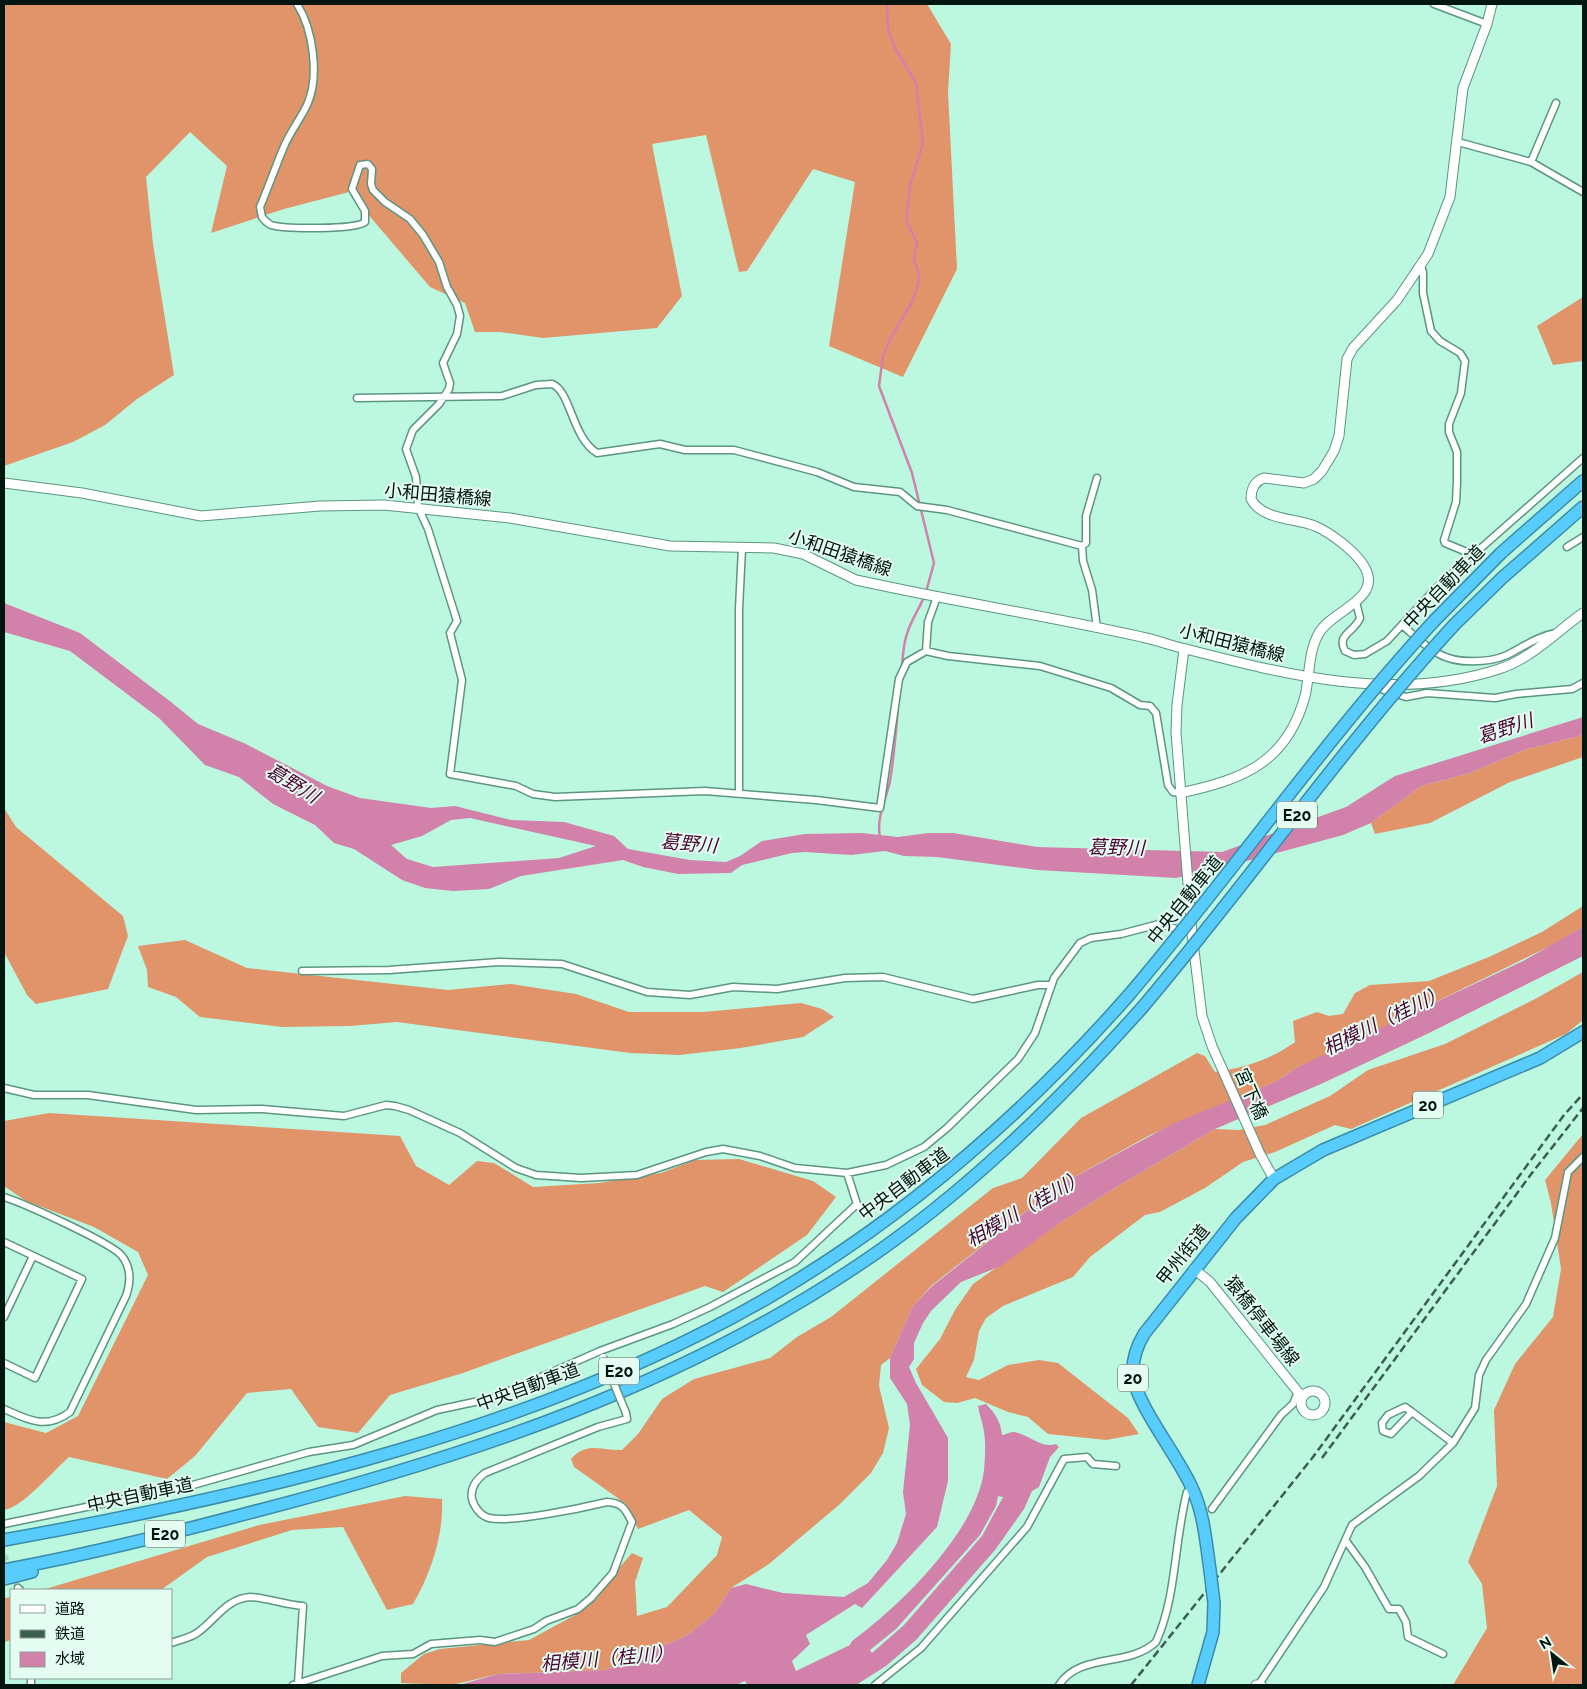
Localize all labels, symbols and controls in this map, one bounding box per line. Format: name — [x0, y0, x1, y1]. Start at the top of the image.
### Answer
street label: 小和田猿橋線 — [383, 479, 493, 510]
street label: 小和田猿橋線 — [786, 525, 895, 580]
street label: 中央自動車道 — [1399, 541, 1489, 633]
street label: 小和田猿橋線 — [1177, 619, 1287, 666]
water label: 葛野川 — [1474, 708, 1537, 747]
water label: 葛野川 — [263, 759, 325, 808]
road number: E20 — [1277, 802, 1317, 828]
water label: 葛野川 — [660, 830, 720, 857]
water label: 葛野川 — [1087, 836, 1147, 859]
street label: 中央自動車道 — [1142, 851, 1227, 948]
water label: 相模川（桂川） — [1319, 981, 1449, 1059]
street label: 宮下橋 — [1231, 1065, 1272, 1123]
road number: 20 — [1413, 1092, 1443, 1118]
street label: 中央自動車道 — [854, 1143, 953, 1224]
water label: 相模川（桂川） — [962, 1165, 1088, 1251]
street label: 甲州街道 — [1152, 1220, 1213, 1289]
street label: 猿橋停車場線 — [1221, 1272, 1304, 1370]
street label: 中央自動車道 — [473, 1358, 582, 1415]
road number: E20 — [599, 1358, 639, 1384]
road number: 20 — [1118, 1365, 1148, 1392]
street label: 中央自動車道 — [85, 1473, 195, 1516]
road number: E20 — [145, 1520, 185, 1548]
legend — [10, 1589, 172, 1679]
text: 道路 — [55, 1600, 85, 1618]
text: 鉄道 — [55, 1625, 85, 1643]
north arrow — [1527, 1629, 1577, 1679]
text: N — [1537, 1633, 1554, 1652]
water label: 相模川（桂川） — [540, 1641, 674, 1675]
text: 水域 — [55, 1650, 85, 1668]

